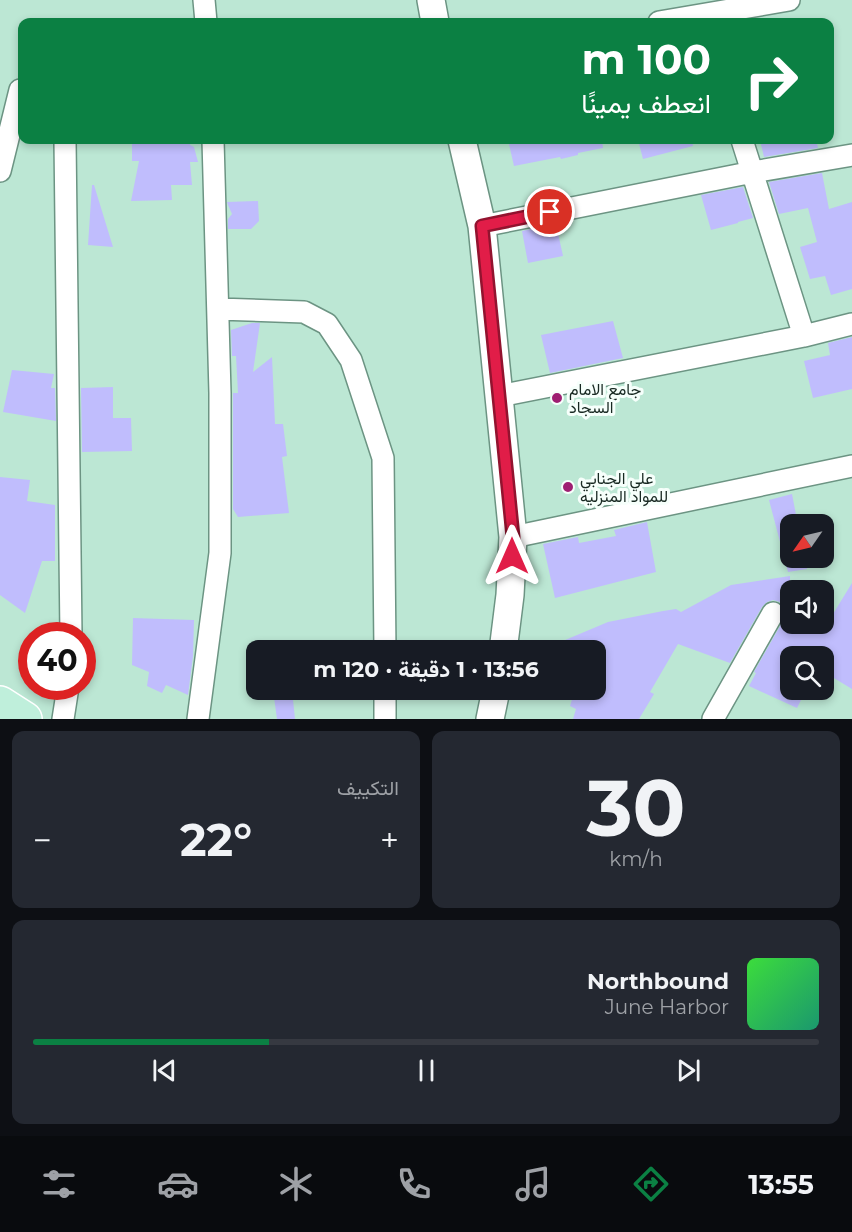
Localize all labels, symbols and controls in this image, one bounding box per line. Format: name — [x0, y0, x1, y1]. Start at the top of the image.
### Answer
text: 100 m — [582, 33, 711, 85]
icon: right — [732, 42, 810, 120]
text: انعطف يمينًا — [581, 87, 711, 120]
pin — [524, 186, 575, 237]
icon: arrive — [533, 195, 566, 228]
place label: جامع الامام السجاد — [569, 380, 642, 417]
marker: جامع الامام السجاد — [550, 391, 564, 405]
place label: علي الجنابي للمواد المنزليه — [580, 469, 668, 507]
marker: علي الجنابي للمواد المنزليه — [561, 480, 575, 494]
north arrow — [780, 514, 834, 568]
map controls — [780, 514, 834, 700]
position arrow — [480, 524, 544, 588]
button: sound — [780, 580, 834, 634]
speed limit sign: 40 — [18, 622, 96, 700]
button: search — [780, 646, 834, 700]
text: 13:56 · 1 دقيقة · 120 m — [313, 656, 539, 683]
text: 30 — [586, 760, 686, 856]
text: التكييف — [337, 776, 399, 800]
text: 22° — [180, 812, 252, 867]
text: − — [33, 820, 52, 860]
text: + — [380, 820, 399, 860]
text: km/h — [609, 847, 663, 871]
text: Northbound — [587, 968, 729, 995]
text: June Harbor — [605, 995, 729, 1019]
icon: previous — [148, 1054, 181, 1087]
icon: pause — [410, 1054, 443, 1087]
icon: next — [672, 1054, 705, 1087]
icon: filters — [38, 1163, 80, 1205]
icon: car — [157, 1163, 199, 1205]
icon: climate — [275, 1163, 317, 1205]
icon: phone — [393, 1163, 435, 1205]
icon: music — [512, 1163, 554, 1205]
icon: directions — [630, 1163, 672, 1205]
text: 13:55 — [748, 1168, 814, 1201]

